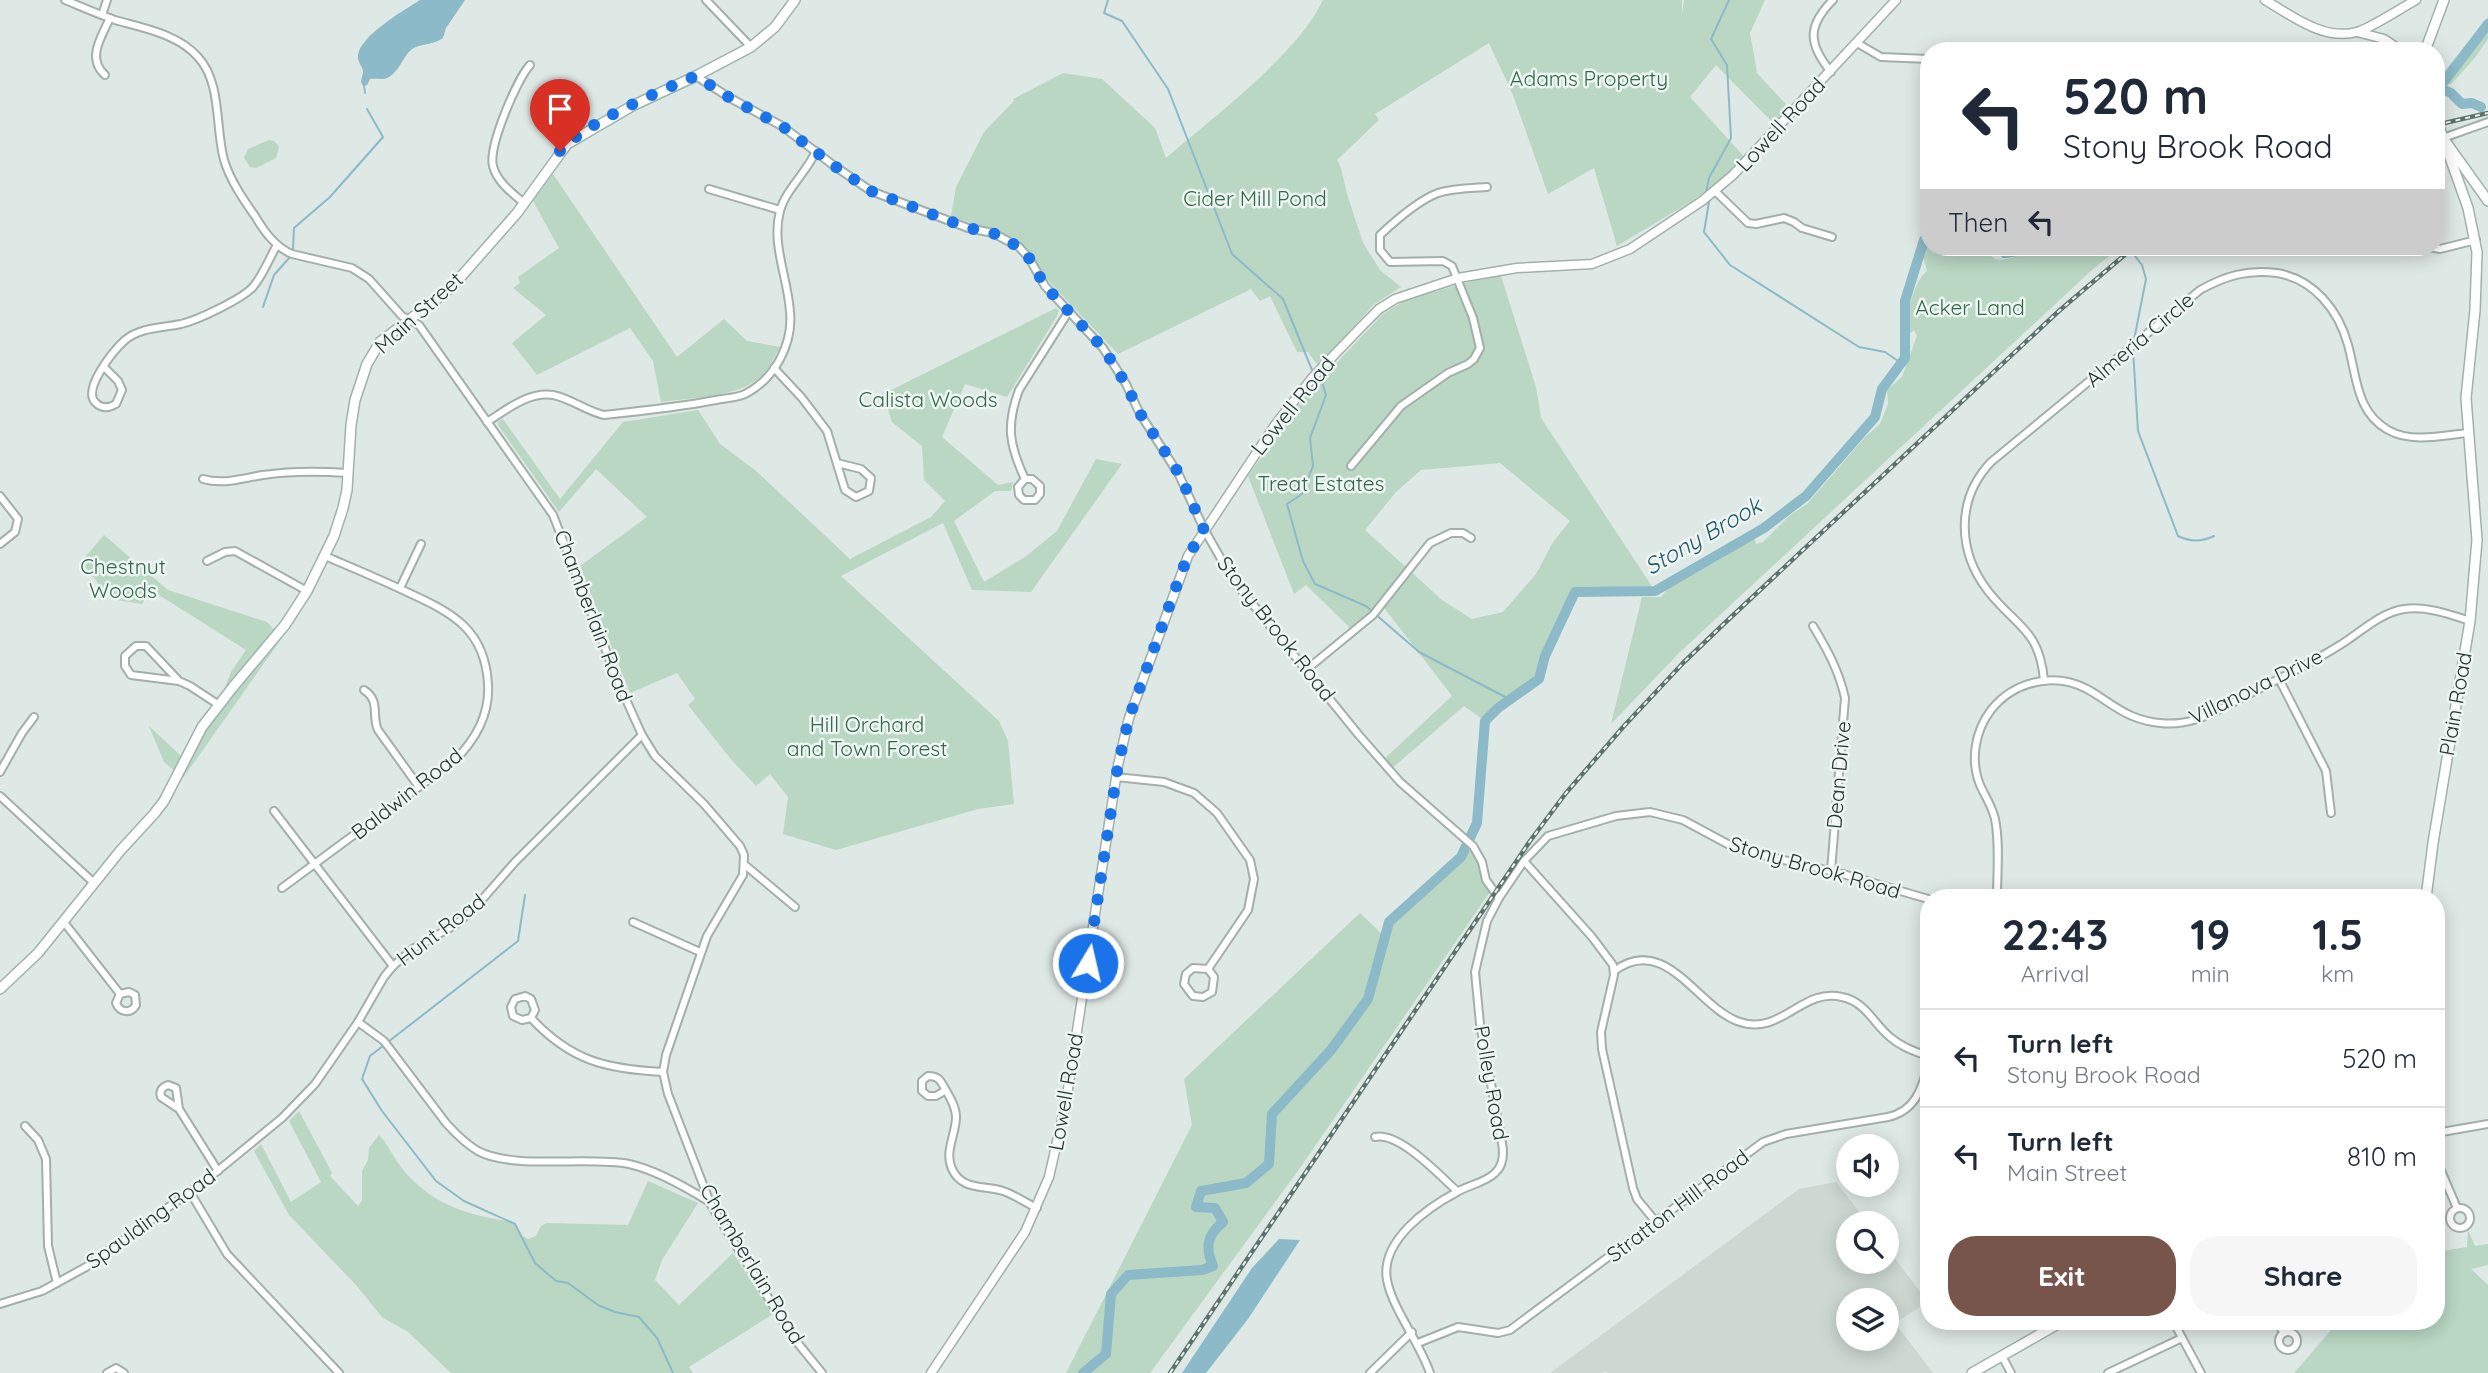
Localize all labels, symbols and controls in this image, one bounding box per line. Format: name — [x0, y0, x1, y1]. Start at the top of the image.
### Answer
park label: Adams Property — [1510, 65, 1668, 91]
text: 520 m — [2063, 65, 2208, 126]
icon: left — [1948, 70, 2039, 161]
street label: Lowell Road — [1730, 72, 1830, 177]
pin — [530, 79, 590, 151]
icon: arrive — [541, 90, 579, 128]
text: Stony Brook Road — [2063, 126, 2333, 166]
park label: Cider Mill Pond — [1183, 185, 1327, 211]
icon: left — [2022, 203, 2060, 241]
text: Then — [1948, 206, 2008, 239]
street label: Main Street — [369, 266, 468, 359]
street label: Almeria Circle — [2080, 286, 2199, 392]
park label: Acker Land — [1915, 294, 2025, 320]
street label: Lowell Road — [1245, 351, 1340, 460]
park label: Calista Woods — [858, 386, 998, 412]
park label: Treat Estates — [1258, 470, 1384, 496]
water label: Stony Brook — [1639, 490, 1768, 581]
street label: Chamberlain Road — [549, 526, 639, 705]
street label: Stony Brook Road — [1212, 551, 1341, 706]
park label: Chestnut Woods — [80, 553, 166, 603]
street label: Villanova Drive — [2184, 642, 2327, 730]
street label: Plain Road — [2433, 650, 2477, 758]
park label: Hill Orchard and Town Forest — [787, 711, 947, 761]
street label: Dean Drive — [1820, 720, 1856, 830]
street label: Baldwin Road — [346, 742, 467, 845]
street label: Stony Brook Road — [1727, 830, 1904, 904]
street label: Hunt Road — [391, 887, 490, 971]
text: 22:43 — [2002, 908, 2108, 961]
text: 19 — [2190, 908, 2230, 961]
text: 1.5 — [2312, 908, 2363, 961]
position arrow — [1051, 926, 1125, 1000]
text: Arrival — [2021, 959, 2090, 988]
text: min — [2191, 959, 2230, 988]
text: km — [2321, 959, 2354, 988]
street label: Polley Road — [1469, 1023, 1515, 1142]
text: Turn left — [2007, 1027, 2114, 1060]
street label: Lowell Road — [1042, 1031, 1088, 1153]
icon: left — [1948, 1039, 1986, 1077]
text: 520 m — [2342, 1042, 2417, 1075]
text: Stony Brook Road — [2007, 1060, 2201, 1089]
text: Turn left — [2007, 1125, 2114, 1158]
map controls — [1836, 1134, 1899, 1351]
button: sound — [1836, 1134, 1899, 1197]
icon: left — [1948, 1137, 1986, 1175]
text: 810 m — [2347, 1140, 2417, 1173]
street label: Stratton Hill Road — [1601, 1143, 1754, 1267]
text: Main Street — [2007, 1158, 2127, 1187]
street label: Spaulding Road — [81, 1162, 220, 1274]
street label: Chamberlain Road — [695, 1179, 811, 1348]
button: search — [1836, 1211, 1899, 1274]
button: Exit — [1948, 1236, 2176, 1316]
button: Share — [2190, 1236, 2417, 1316]
button: layers — [1836, 1288, 1899, 1351]

